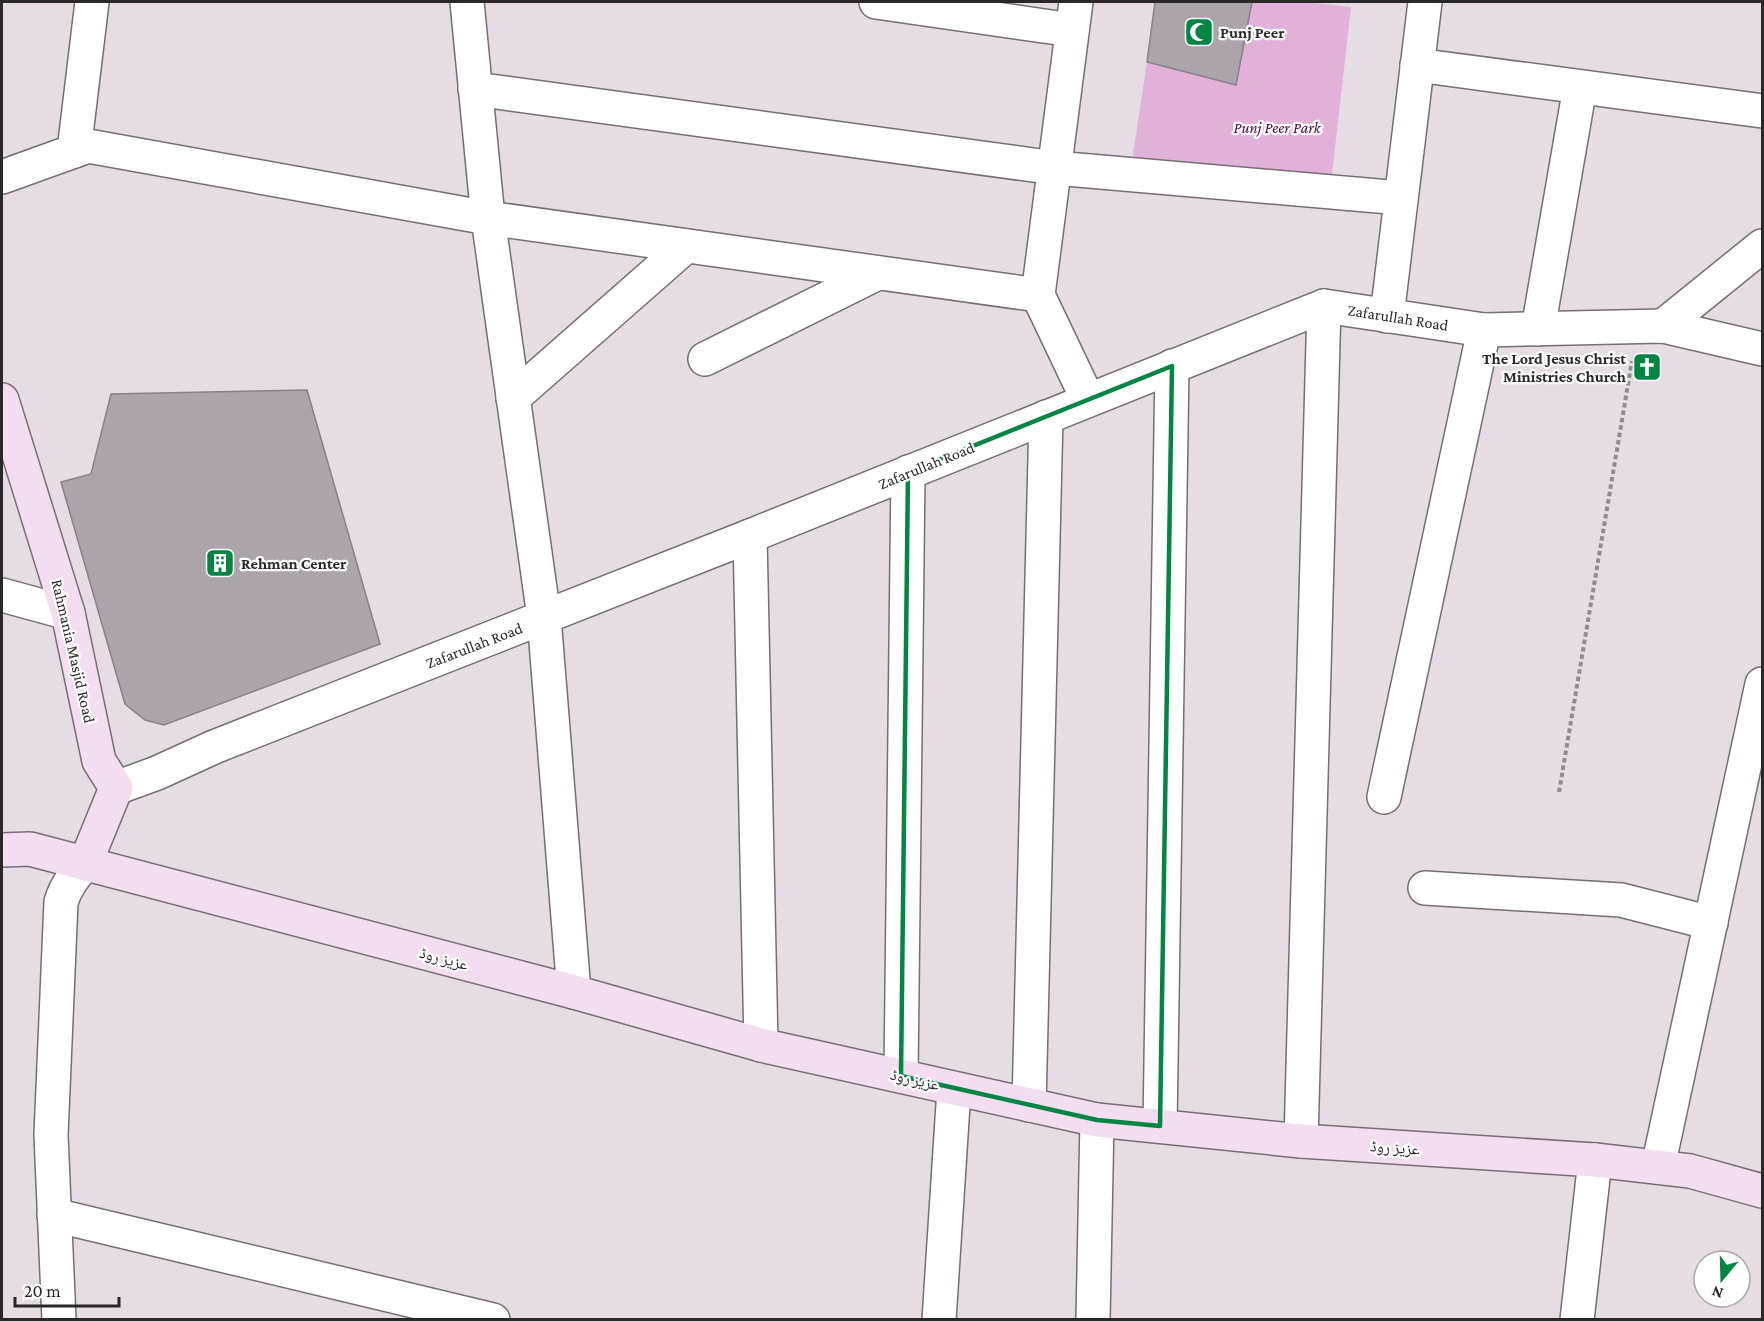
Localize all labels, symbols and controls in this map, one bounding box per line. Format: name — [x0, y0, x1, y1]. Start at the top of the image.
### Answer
mosque icon: Punj Peer — [1183, 16, 1215, 48]
place label: Punj Peer — [1220, 24, 1285, 42]
park label: Punj Peer Park — [1233, 119, 1322, 137]
street label: Zafarullah Road — [1346, 301, 1450, 334]
place label: The Lord Jesus Christ Ministries Church — [1482, 350, 1626, 385]
church icon: The Lord Jesus Christ Ministries Church — [1631, 351, 1663, 383]
street label: Zafarullah Road — [876, 438, 977, 492]
building icon: Rehman Center — [204, 547, 236, 579]
place label: Rehman Center — [241, 555, 347, 572]
street label: Rahmania Masjid Road — [48, 578, 98, 726]
street label: Zafarullah Road — [424, 619, 525, 672]
street label: عزیز روڈ — [417, 944, 470, 974]
street label: عزیز روڈ — [888, 1066, 941, 1094]
street label: عزیز روڈ — [1369, 1137, 1420, 1159]
north arrow — [1692, 1249, 1752, 1309]
scale bar — [15, 1270, 118, 1308]
text: 20 m — [24, 1281, 61, 1301]
text: N — [1709, 1283, 1725, 1303]

